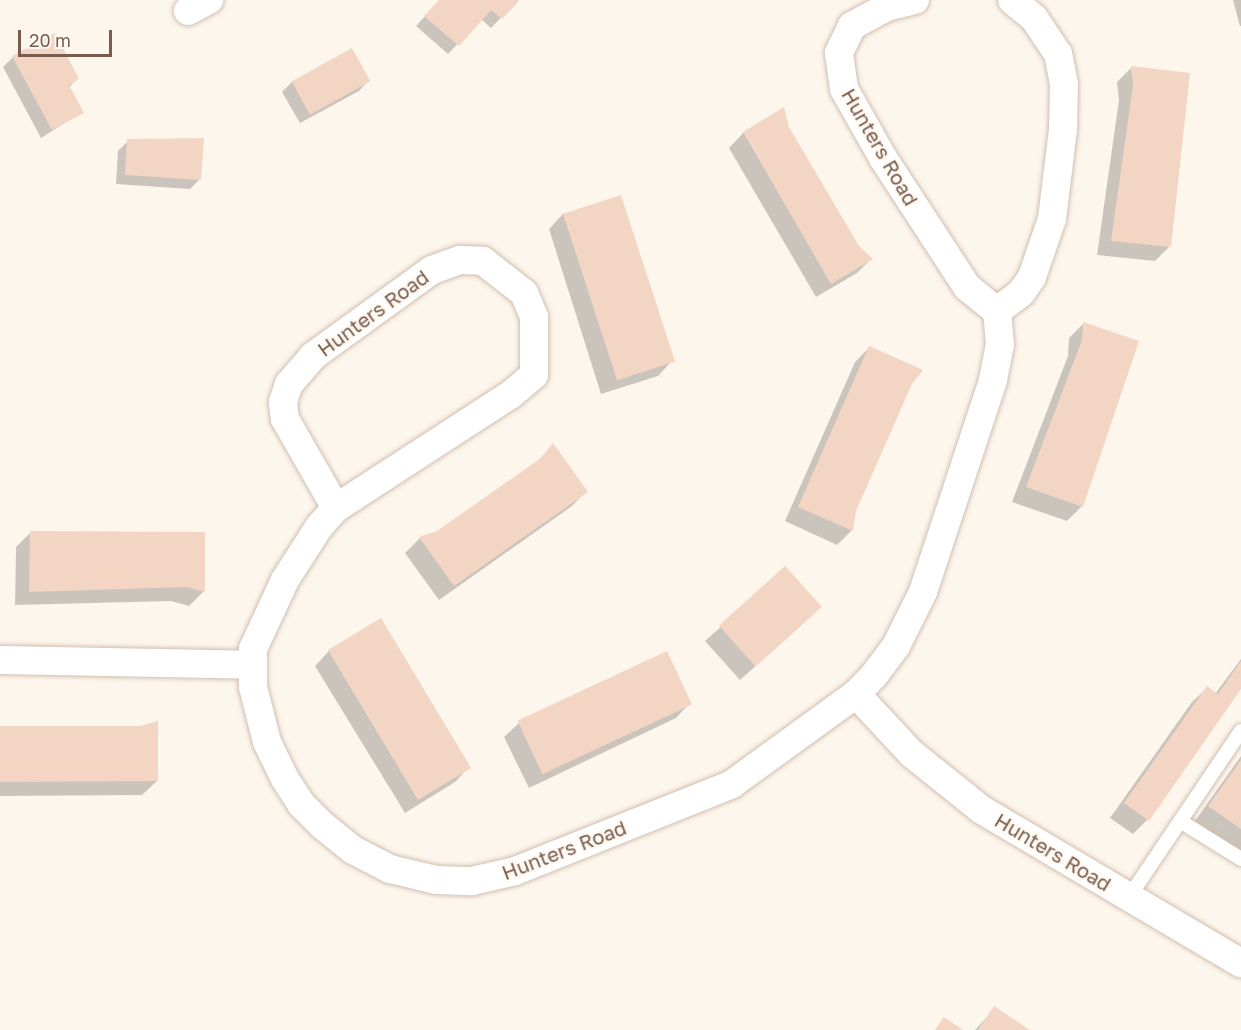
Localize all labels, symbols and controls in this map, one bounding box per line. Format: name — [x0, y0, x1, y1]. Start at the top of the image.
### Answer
scale bar — [21, 18, 116, 56]
text: 20 m — [29, 29, 71, 51]
street label: Hunters Road — [837, 84, 923, 210]
street label: Hunters Road — [313, 265, 433, 361]
street label: Hunters Road — [991, 808, 1115, 896]
street label: Hunters Road — [498, 815, 630, 885]

